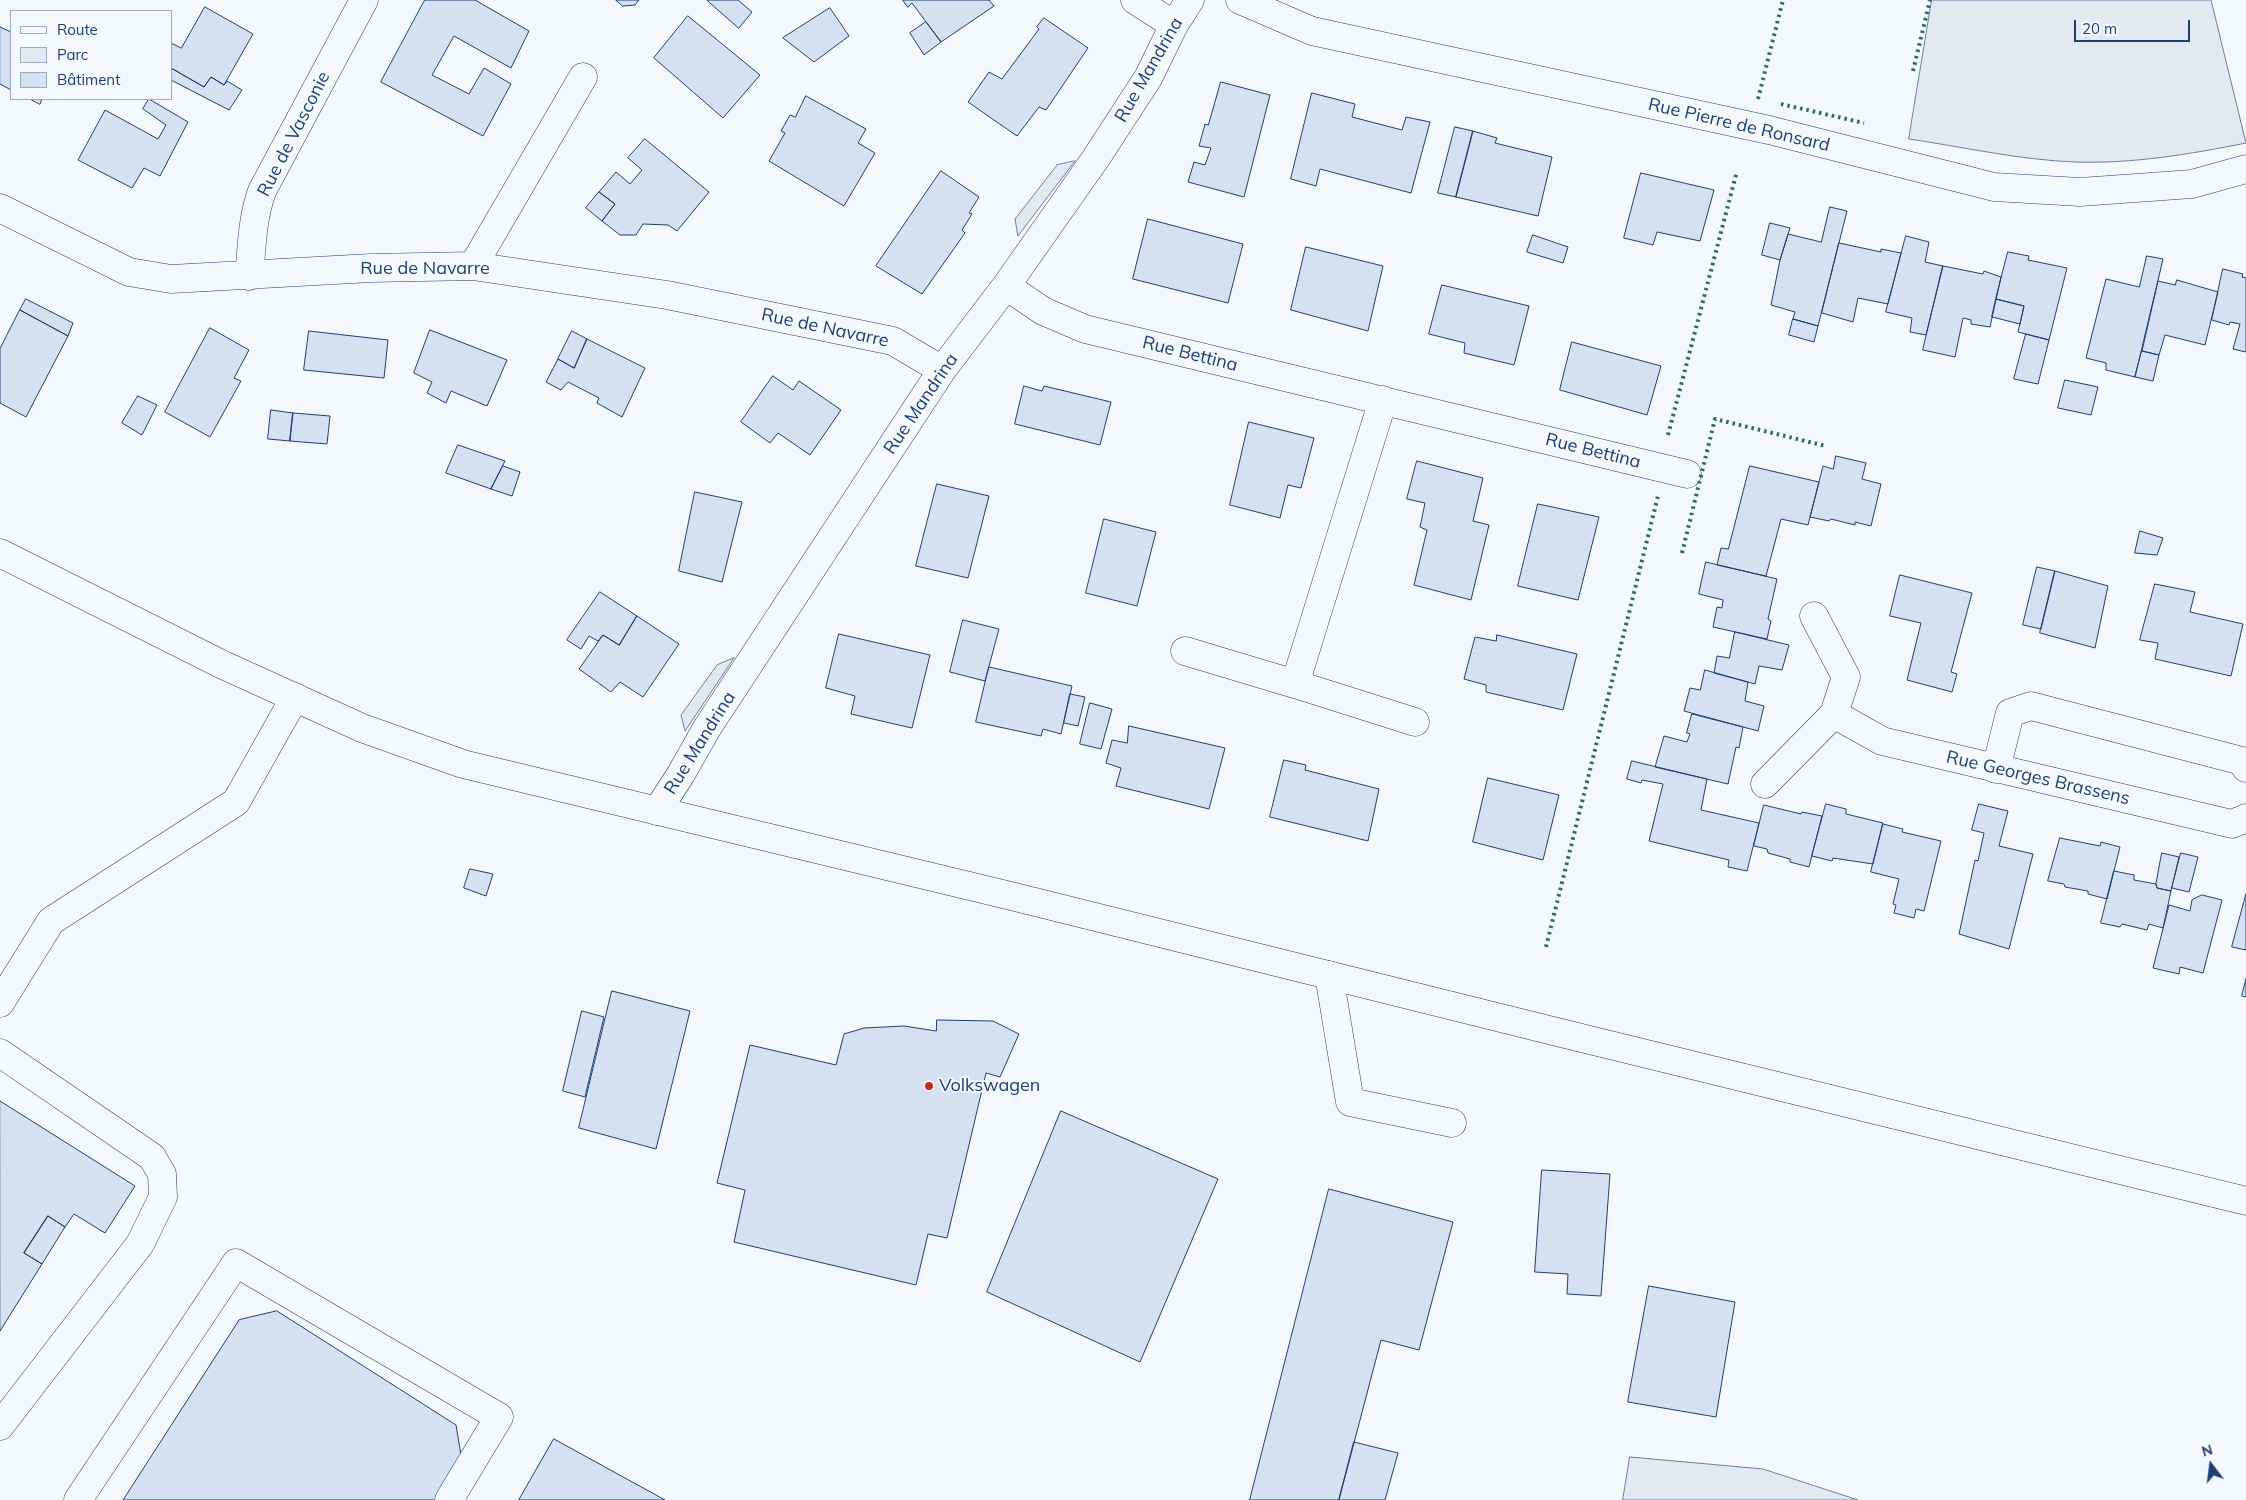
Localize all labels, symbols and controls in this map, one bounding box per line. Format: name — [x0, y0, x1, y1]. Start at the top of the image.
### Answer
legend — [10, 10, 172, 100]
scale bar — [2076, 10, 2192, 42]
street label: Rue Mandrina — [1110, 14, 1188, 126]
text: 20 m — [2082, 19, 2117, 38]
text: Route — [57, 20, 98, 39]
text: Parc — [57, 45, 88, 64]
street label: Rue de Vasconie — [253, 68, 335, 200]
text: Bâtiment — [57, 70, 120, 89]
street label: Rue Pierre de Ronsard — [1646, 94, 1832, 156]
street label: Rue de Navarre — [360, 258, 490, 280]
street label: Rue de Navarre — [759, 304, 891, 352]
street label: Rue Bettina — [1140, 332, 1240, 376]
street label: Rue Mandrina — [879, 349, 963, 459]
street label: Rue Bettina — [1543, 429, 1643, 473]
street label: Rue Mandrina — [660, 688, 740, 798]
street label: Rue Georges Brassens — [1944, 746, 2132, 810]
place label: Volkswagen — [939, 1075, 1040, 1097]
marker: Volkswagen — [923, 1080, 935, 1092]
north arrow — [2186, 1440, 2236, 1490]
text: N — [2200, 1440, 2215, 1461]

